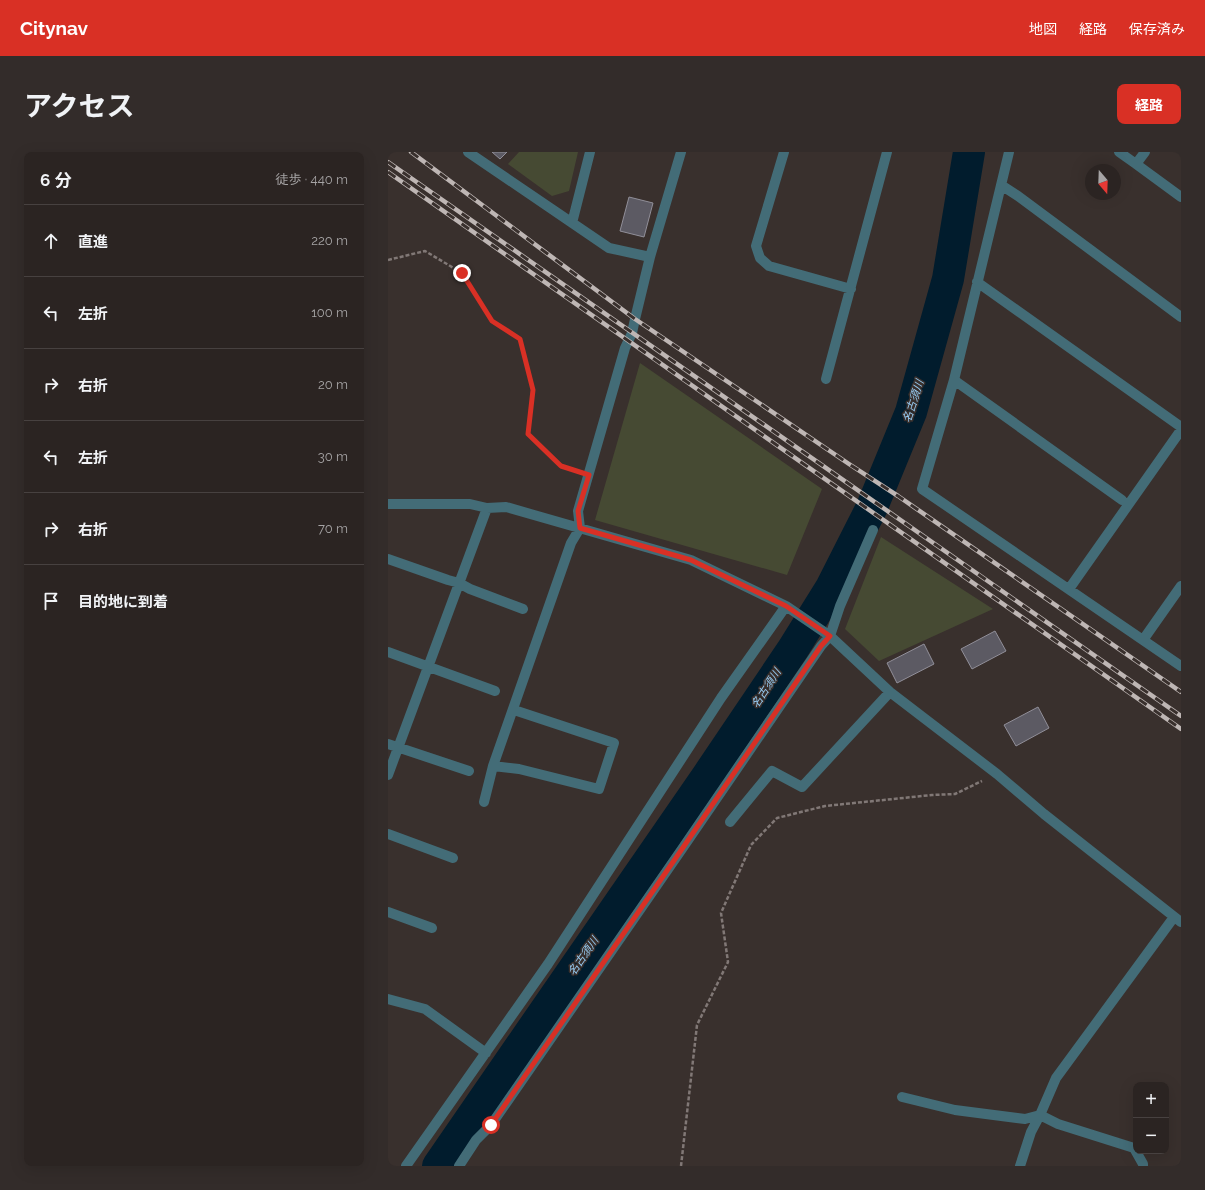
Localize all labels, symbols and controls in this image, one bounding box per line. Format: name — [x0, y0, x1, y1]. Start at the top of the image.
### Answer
text: Citynav — [20, 17, 88, 39]
text: 地図 — [1029, 21, 1057, 37]
text: 経路 — [1079, 21, 1107, 37]
text: 保存済み — [1129, 21, 1185, 37]
button: 経路 — [1117, 84, 1181, 124]
text: アクセス — [24, 90, 135, 123]
north arrow — [1085, 164, 1121, 200]
text: 6 分 — [40, 170, 71, 190]
text: 徒歩 · 440 m — [275, 172, 348, 187]
icon: ahead — [40, 230, 62, 252]
text: 直進 — [78, 233, 108, 251]
text: 220 m — [311, 233, 348, 248]
route end — [453, 264, 471, 282]
icon: left — [40, 302, 62, 324]
text: 左折 — [78, 305, 108, 323]
text: 100 m — [311, 305, 348, 320]
icon: right — [40, 374, 62, 396]
text: 右折 — [78, 377, 108, 395]
text: 20 m — [318, 377, 348, 392]
water label: 名古須川 — [900, 377, 927, 424]
icon: left — [40, 446, 62, 468]
text: 左折 — [78, 449, 108, 467]
text: 30 m — [318, 449, 348, 464]
icon: right — [40, 518, 62, 540]
text: 右折 — [78, 521, 108, 539]
text: 70 m — [318, 521, 348, 536]
icon: arrive — [40, 590, 62, 612]
text: 目的地に到着 — [78, 593, 168, 611]
water label: 名古須川 — [749, 665, 784, 710]
water label: 名古須川 — [565, 934, 602, 978]
map controls — [1133, 1082, 1169, 1154]
button: + — [1133, 1082, 1169, 1118]
route start — [482, 1116, 500, 1134]
button: − — [1133, 1118, 1169, 1154]

